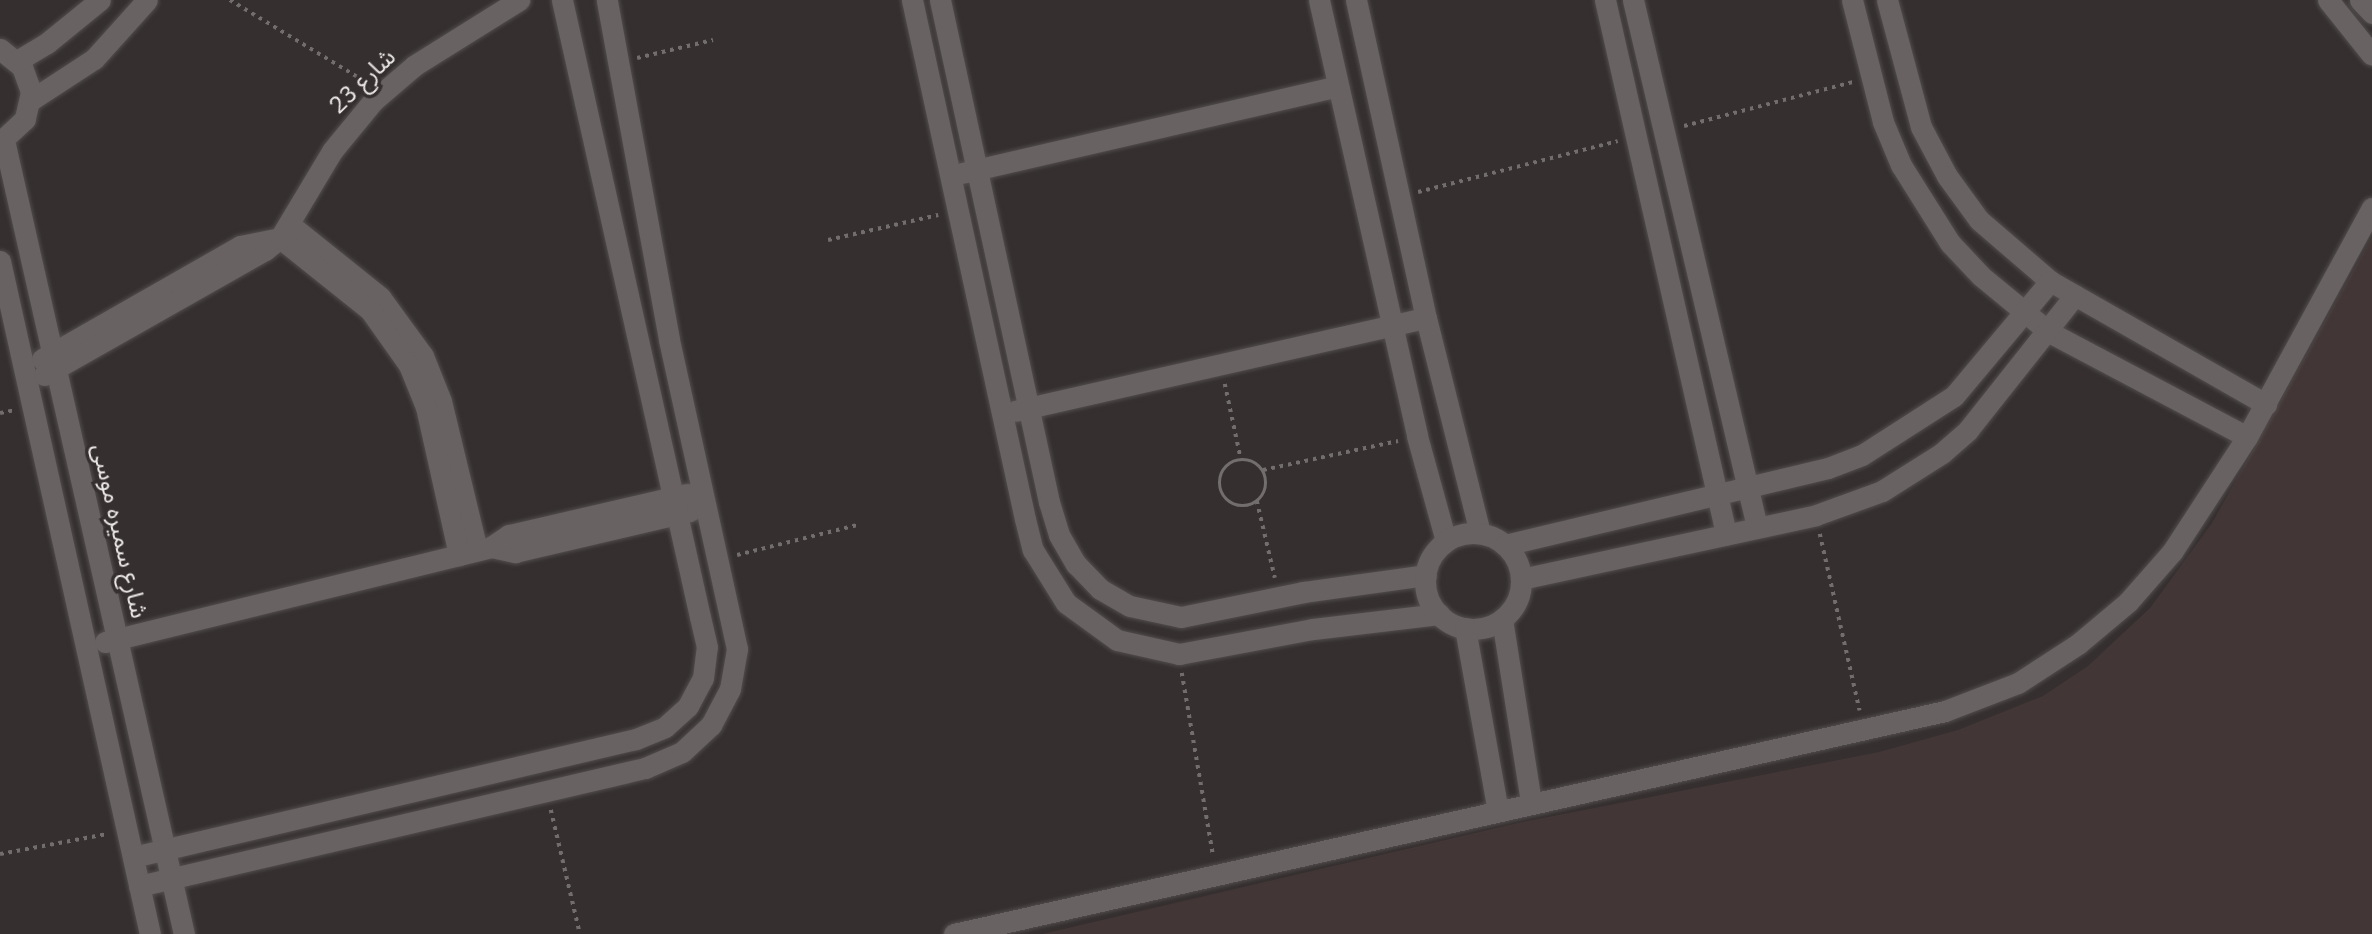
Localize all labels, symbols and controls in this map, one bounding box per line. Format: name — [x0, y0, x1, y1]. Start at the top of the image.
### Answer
street label: شارع 23 — [323, 42, 401, 120]
street label: شارع سميره موسى — [86, 441, 154, 621]

